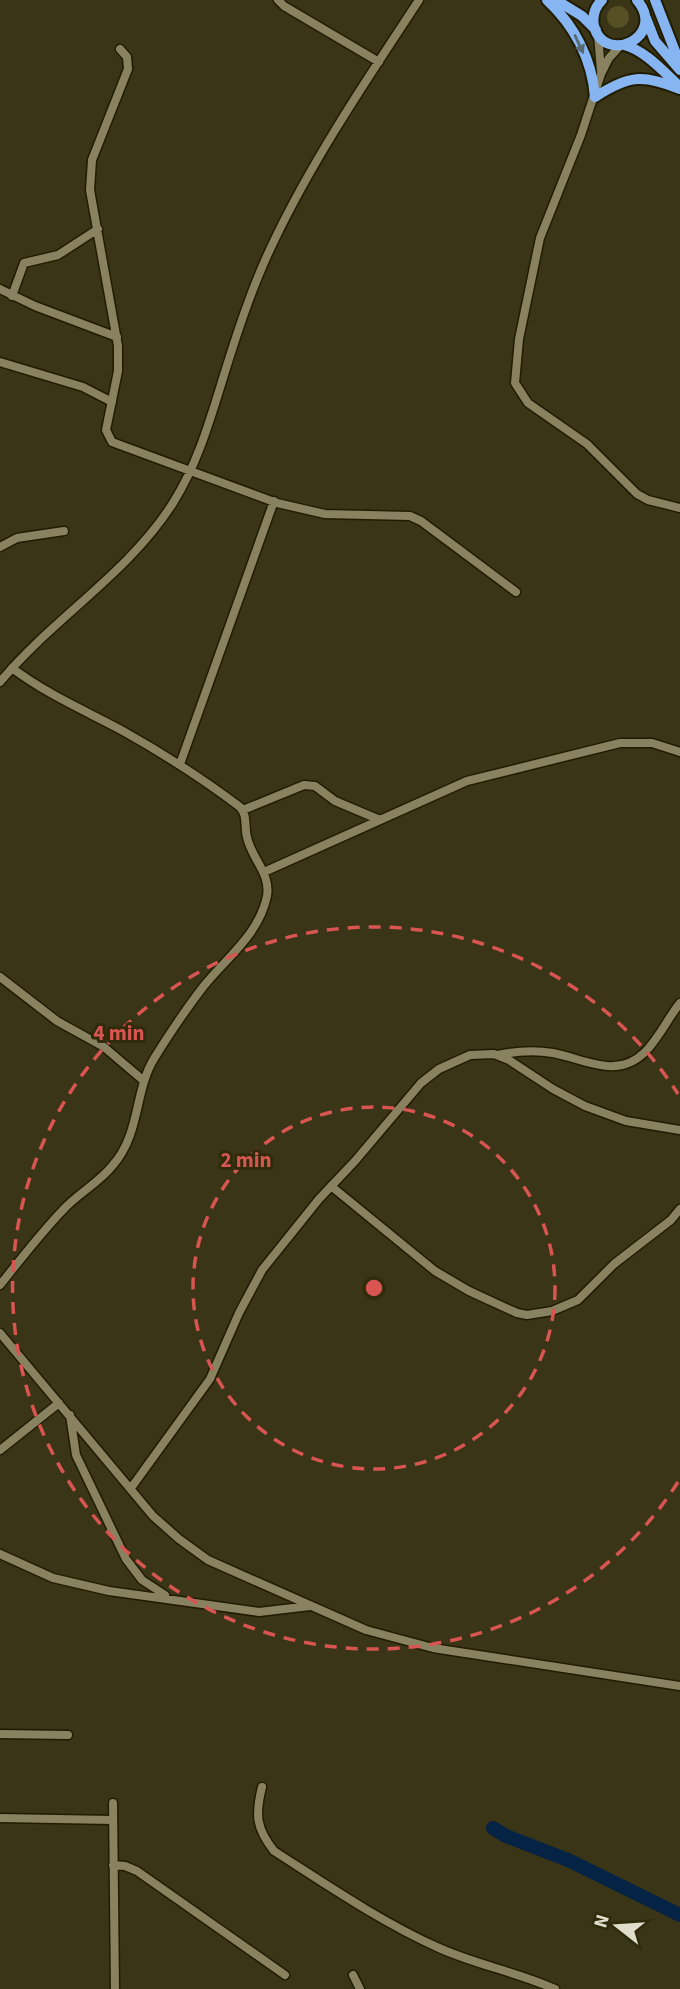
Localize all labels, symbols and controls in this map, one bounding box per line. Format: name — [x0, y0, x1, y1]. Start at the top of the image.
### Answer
one-way arrow — [574, 34, 585, 54]
text: 4 min — [93, 1018, 145, 1048]
text: 2 min — [220, 1145, 272, 1175]
centre of rings — [362, 1276, 386, 1300]
north arrow — [582, 1891, 652, 1961]
text: N — [587, 1911, 617, 1931]

